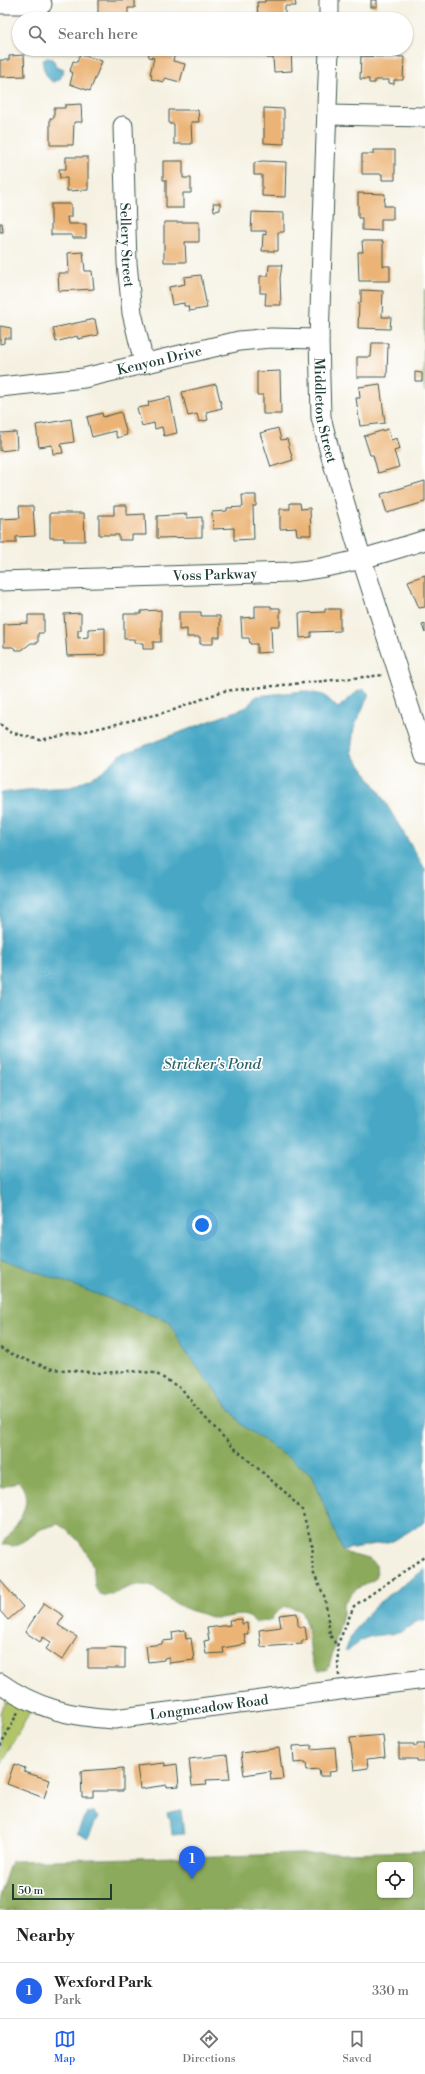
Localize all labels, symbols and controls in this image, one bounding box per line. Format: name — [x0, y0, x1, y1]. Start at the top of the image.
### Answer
search box — [12, 12, 413, 56]
icon: search — [26, 23, 48, 45]
text: Search here — [58, 25, 138, 44]
street label: Sellery Street — [115, 202, 137, 288]
street label: Kenyon Drive — [115, 342, 204, 380]
street label: Middleton Street — [309, 358, 340, 465]
street label: Voss Parkway — [171, 565, 258, 586]
water label: Stricker's Pond — [163, 1055, 262, 1074]
your location — [192, 1215, 212, 1235]
street label: Longmeadow Road — [148, 1691, 270, 1724]
pin: 1 — [179, 1846, 205, 1879]
map controls — [377, 1862, 413, 1898]
button: locate — [377, 1862, 413, 1898]
scale bar — [12, 1882, 112, 1901]
text: 50 m — [18, 1884, 43, 1898]
text: Nearby — [16, 1925, 75, 1947]
text: Wexford Park — [54, 1973, 153, 1992]
text: 1 — [26, 1983, 32, 1999]
text: 330 m — [372, 1983, 409, 1999]
text: Park — [54, 1992, 81, 2008]
tab: Map — [54, 2028, 76, 2066]
tab: Directions — [183, 2028, 236, 2066]
tab: Saved — [343, 2028, 371, 2066]

